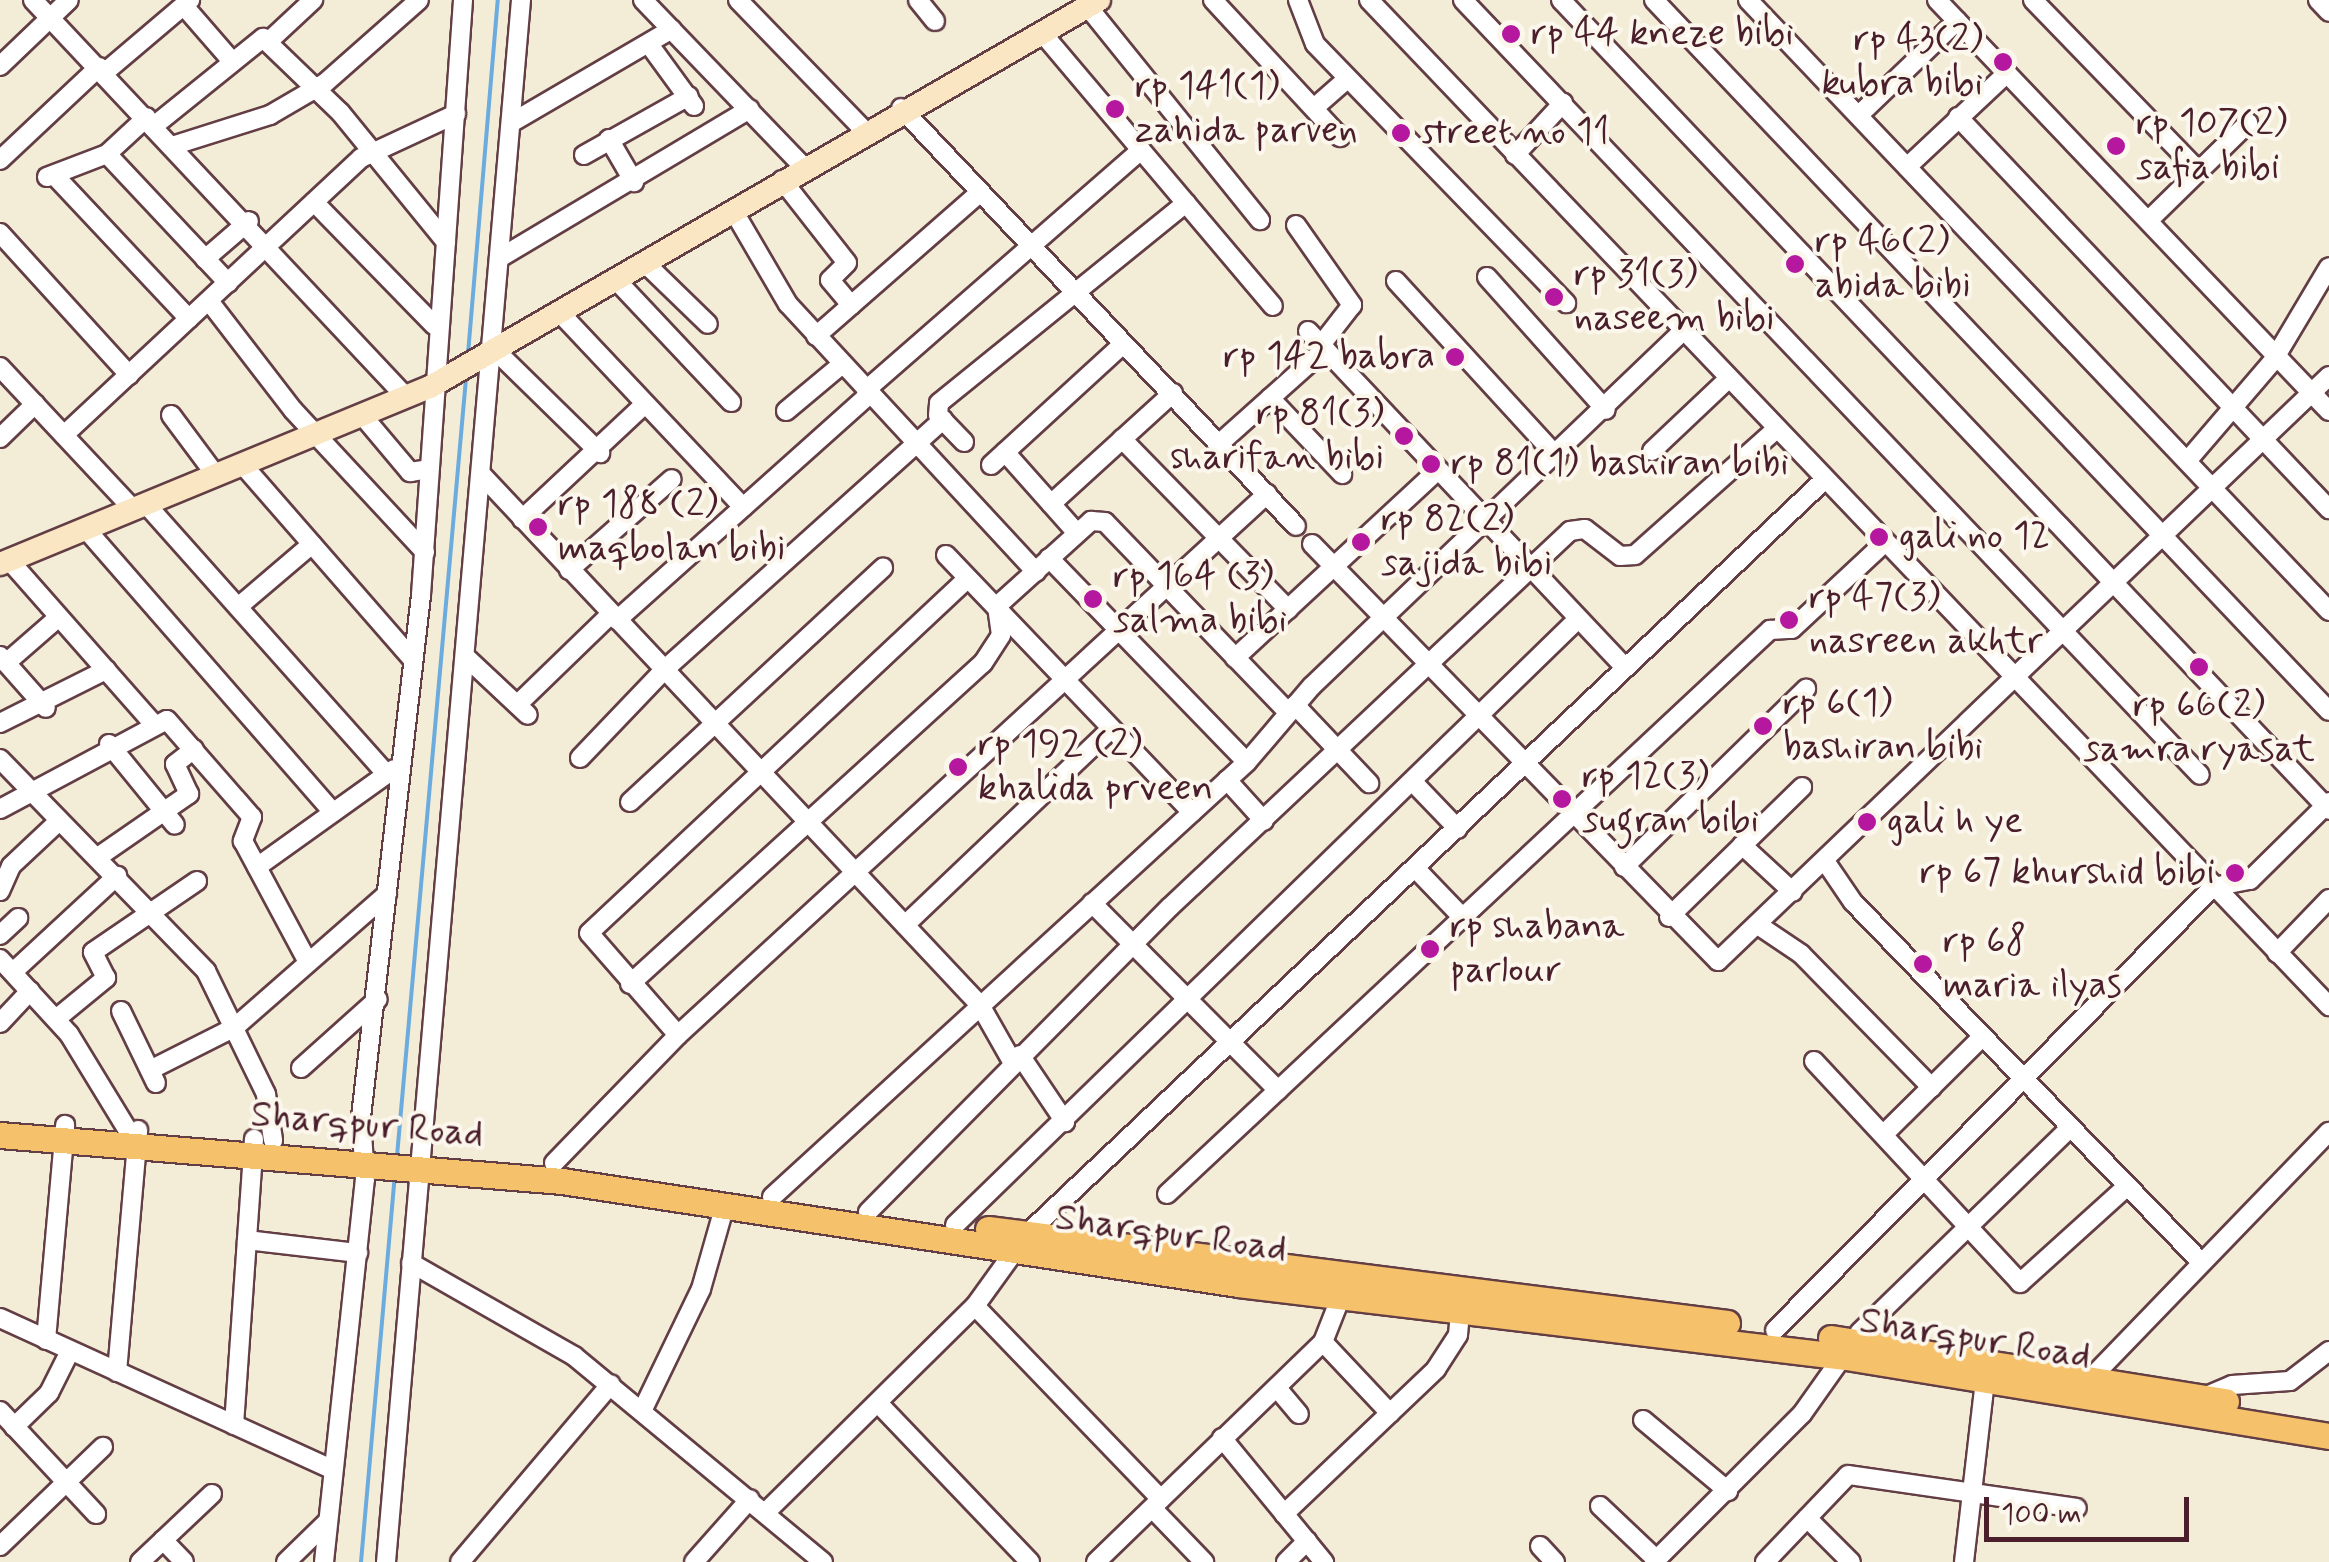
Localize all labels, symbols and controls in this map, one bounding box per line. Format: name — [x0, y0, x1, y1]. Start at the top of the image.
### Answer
place label: rp 44 kneze bibi — [1531, 11, 1794, 57]
place label: rp 43(2) kubra bibi — [1821, 17, 1983, 106]
marker: rp 44 kneze bibi — [1500, 23, 1522, 45]
marker: rp 43(2) kubra bibi — [1992, 51, 2014, 73]
place label: rp 141(1) zahida parven — [1135, 64, 1358, 153]
marker: rp 141(1) zahida parven — [1104, 98, 1126, 120]
place label: rp 107(2) safia bibi — [2136, 101, 2287, 190]
place label: street no 11 — [1421, 110, 1601, 156]
marker: street no 11 — [1390, 122, 1412, 144]
marker: rp 107(2) safia bibi — [2105, 135, 2127, 157]
place label: rp 46(2) abida bibi — [1815, 219, 1973, 308]
place label: rp 31(3) naseem bibi — [1574, 252, 1775, 342]
marker: rp 46(2) abida bibi — [1784, 253, 1806, 275]
marker: rp 31(3) naseem bibi — [1543, 286, 1565, 308]
place label: rp 142 babra — [1223, 334, 1435, 380]
marker: rp 142 babra — [1444, 346, 1466, 368]
place label: rp 81(3) sharifan bibi — [1171, 391, 1384, 480]
marker: rp 81(3) sharifan bibi — [1393, 425, 1415, 447]
place label: rp 81(1) bashiran bibi — [1451, 441, 1791, 487]
marker: rp 81(1) bashiran bibi — [1420, 453, 1442, 475]
place label: rp 188 (2) maqbolan bibi — [558, 482, 788, 572]
place label: rp 82(2) sajida bibi — [1381, 497, 1552, 586]
place label: gali no 12 — [1899, 514, 2050, 560]
marker: rp 188 (2) maqbolan bibi — [527, 516, 549, 538]
marker: gali no 12 — [1868, 526, 1890, 548]
marker: rp 82(2) sajida bibi — [1350, 531, 1372, 553]
place label: rp 164 (3) salma bibi — [1113, 554, 1287, 644]
place label: rp 47(3) nasreen akhtr — [1809, 575, 2038, 664]
marker: rp 164 (3) salma bibi — [1082, 588, 1104, 610]
marker: rp 47(3) nasreen akhtr — [1778, 609, 1800, 631]
marker: rp 66(2) samra ryasat — [2188, 656, 2210, 678]
place label: rp 6(1) bashiran bibi — [1783, 681, 1985, 771]
place label: rp 66(2) samra ryasat — [2085, 683, 2313, 772]
marker: rp 6(1) bashiran bibi — [1752, 715, 1774, 737]
place label: rp 192 (2) khalida prveen — [978, 722, 1207, 812]
place label: rp 12(3) sugran bibi — [1582, 754, 1757, 844]
marker: rp 192 (2) khalida prveen — [947, 756, 969, 778]
marker: rp 12(3) sugran bibi — [1551, 788, 1573, 810]
place label: gali h ye — [1887, 799, 2021, 845]
marker: gali h ye — [1856, 811, 1878, 833]
place label: rp 67 khurshid bibi — [1922, 850, 2215, 896]
marker: rp 67 khurshid bibi — [2224, 862, 2246, 884]
place label: rp shabana parlour — [1450, 904, 1624, 994]
place label: rp 68 maria ilyas — [1943, 919, 2122, 1008]
marker: rp shabana parlour — [1419, 938, 1441, 960]
marker: rp 68 maria ilyas — [1912, 953, 1934, 975]
street label: Sharqpur Road — [248, 1092, 486, 1158]
street label: Sharqpur Road — [1052, 1195, 1290, 1273]
street label: Sharqpur Road — [1856, 1298, 2094, 1380]
scale bar — [1989, 1477, 2194, 1539]
text: 100 m — [2001, 1495, 2082, 1534]

